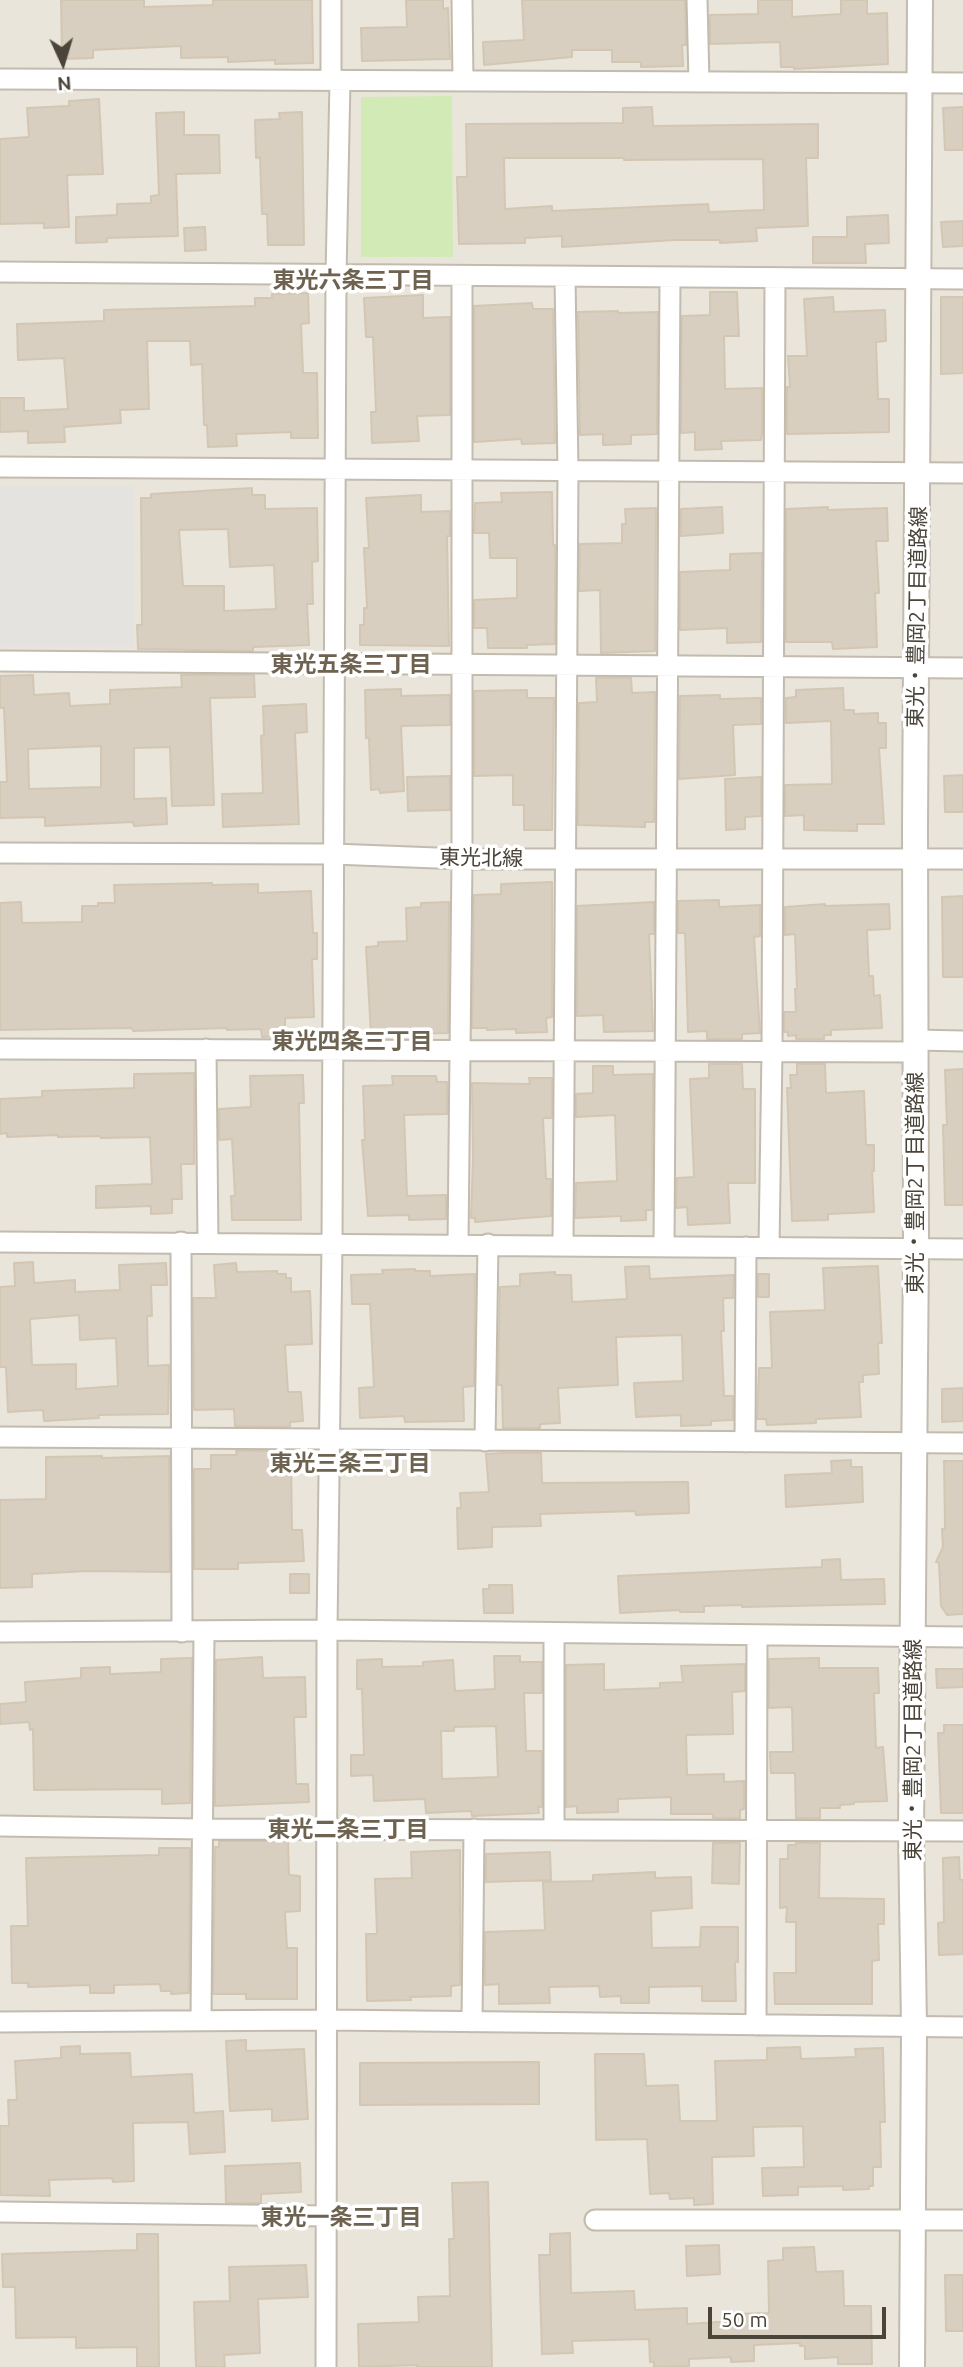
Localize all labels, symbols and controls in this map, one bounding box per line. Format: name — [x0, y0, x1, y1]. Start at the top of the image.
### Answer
north arrow — [28, 28, 98, 98]
text: N — [57, 72, 72, 95]
district label: 東光六条三丁目 — [273, 266, 433, 294]
street label: 東光・豊岡2丁目道路線 — [902, 506, 932, 728]
district label: 東光五条三丁目 — [271, 650, 431, 678]
street label: 東光北線 — [439, 845, 523, 871]
district label: 東光四条三丁目 — [272, 1027, 432, 1055]
street label: 東光・豊岡2丁目道路線 — [902, 1072, 928, 1294]
district label: 東光三条三丁目 — [270, 1449, 430, 1477]
street label: 東光・豊岡2丁目道路線 — [900, 1639, 926, 1861]
district label: 東光二条三丁目 — [268, 1815, 428, 1843]
district label: 東光一条三丁目 — [261, 2203, 421, 2231]
scale bar — [711, 2294, 890, 2338]
text: 50 m — [721, 2307, 768, 2331]

